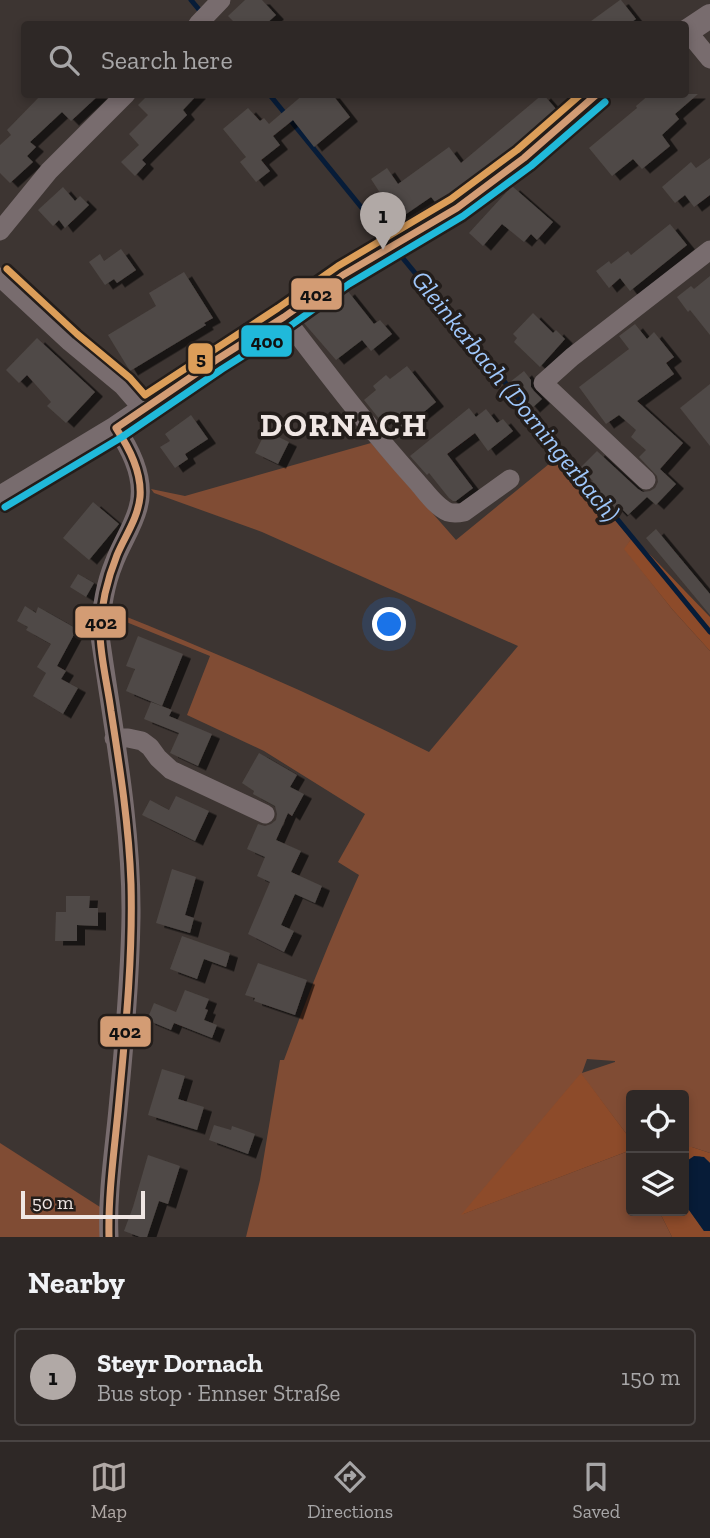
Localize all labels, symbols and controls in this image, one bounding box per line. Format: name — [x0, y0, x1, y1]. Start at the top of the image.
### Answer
search box — [21, 21, 689, 98]
icon: search — [45, 41, 83, 79]
text: Search here — [101, 44, 233, 76]
pin: 1 — [360, 192, 406, 250]
water label: Gleinkerbach (Dorningerbach) — [405, 264, 627, 528]
line badge: 402 — [290, 277, 343, 311]
text: 402 — [300, 283, 332, 306]
line badge: 400 — [240, 324, 293, 358]
text: 400 — [251, 330, 283, 353]
line badge: 5 — [187, 342, 214, 375]
text: 5 — [196, 347, 206, 370]
district label: DORNACH — [260, 406, 428, 444]
line badge: 402 — [74, 605, 127, 639]
your location — [372, 607, 406, 641]
text: 402 — [85, 611, 117, 634]
line badge: 402 — [99, 1015, 152, 1048]
text: 402 — [109, 1020, 141, 1043]
map controls — [626, 1090, 689, 1216]
button: locate — [626, 1090, 689, 1153]
button: layers — [626, 1153, 689, 1216]
scale bar — [21, 1188, 145, 1220]
text: 50 m — [32, 1191, 73, 1214]
text: Nearby — [28, 1265, 125, 1301]
text: Steyr Dornach — [97, 1347, 263, 1379]
text: 1 — [48, 1363, 58, 1391]
text: 150 m — [621, 1363, 680, 1391]
text: Bus stop · Ennser Straße — [97, 1379, 340, 1407]
tab: Map — [90, 1458, 128, 1523]
tab: Directions — [307, 1458, 393, 1523]
tab: Saved — [573, 1458, 620, 1523]

